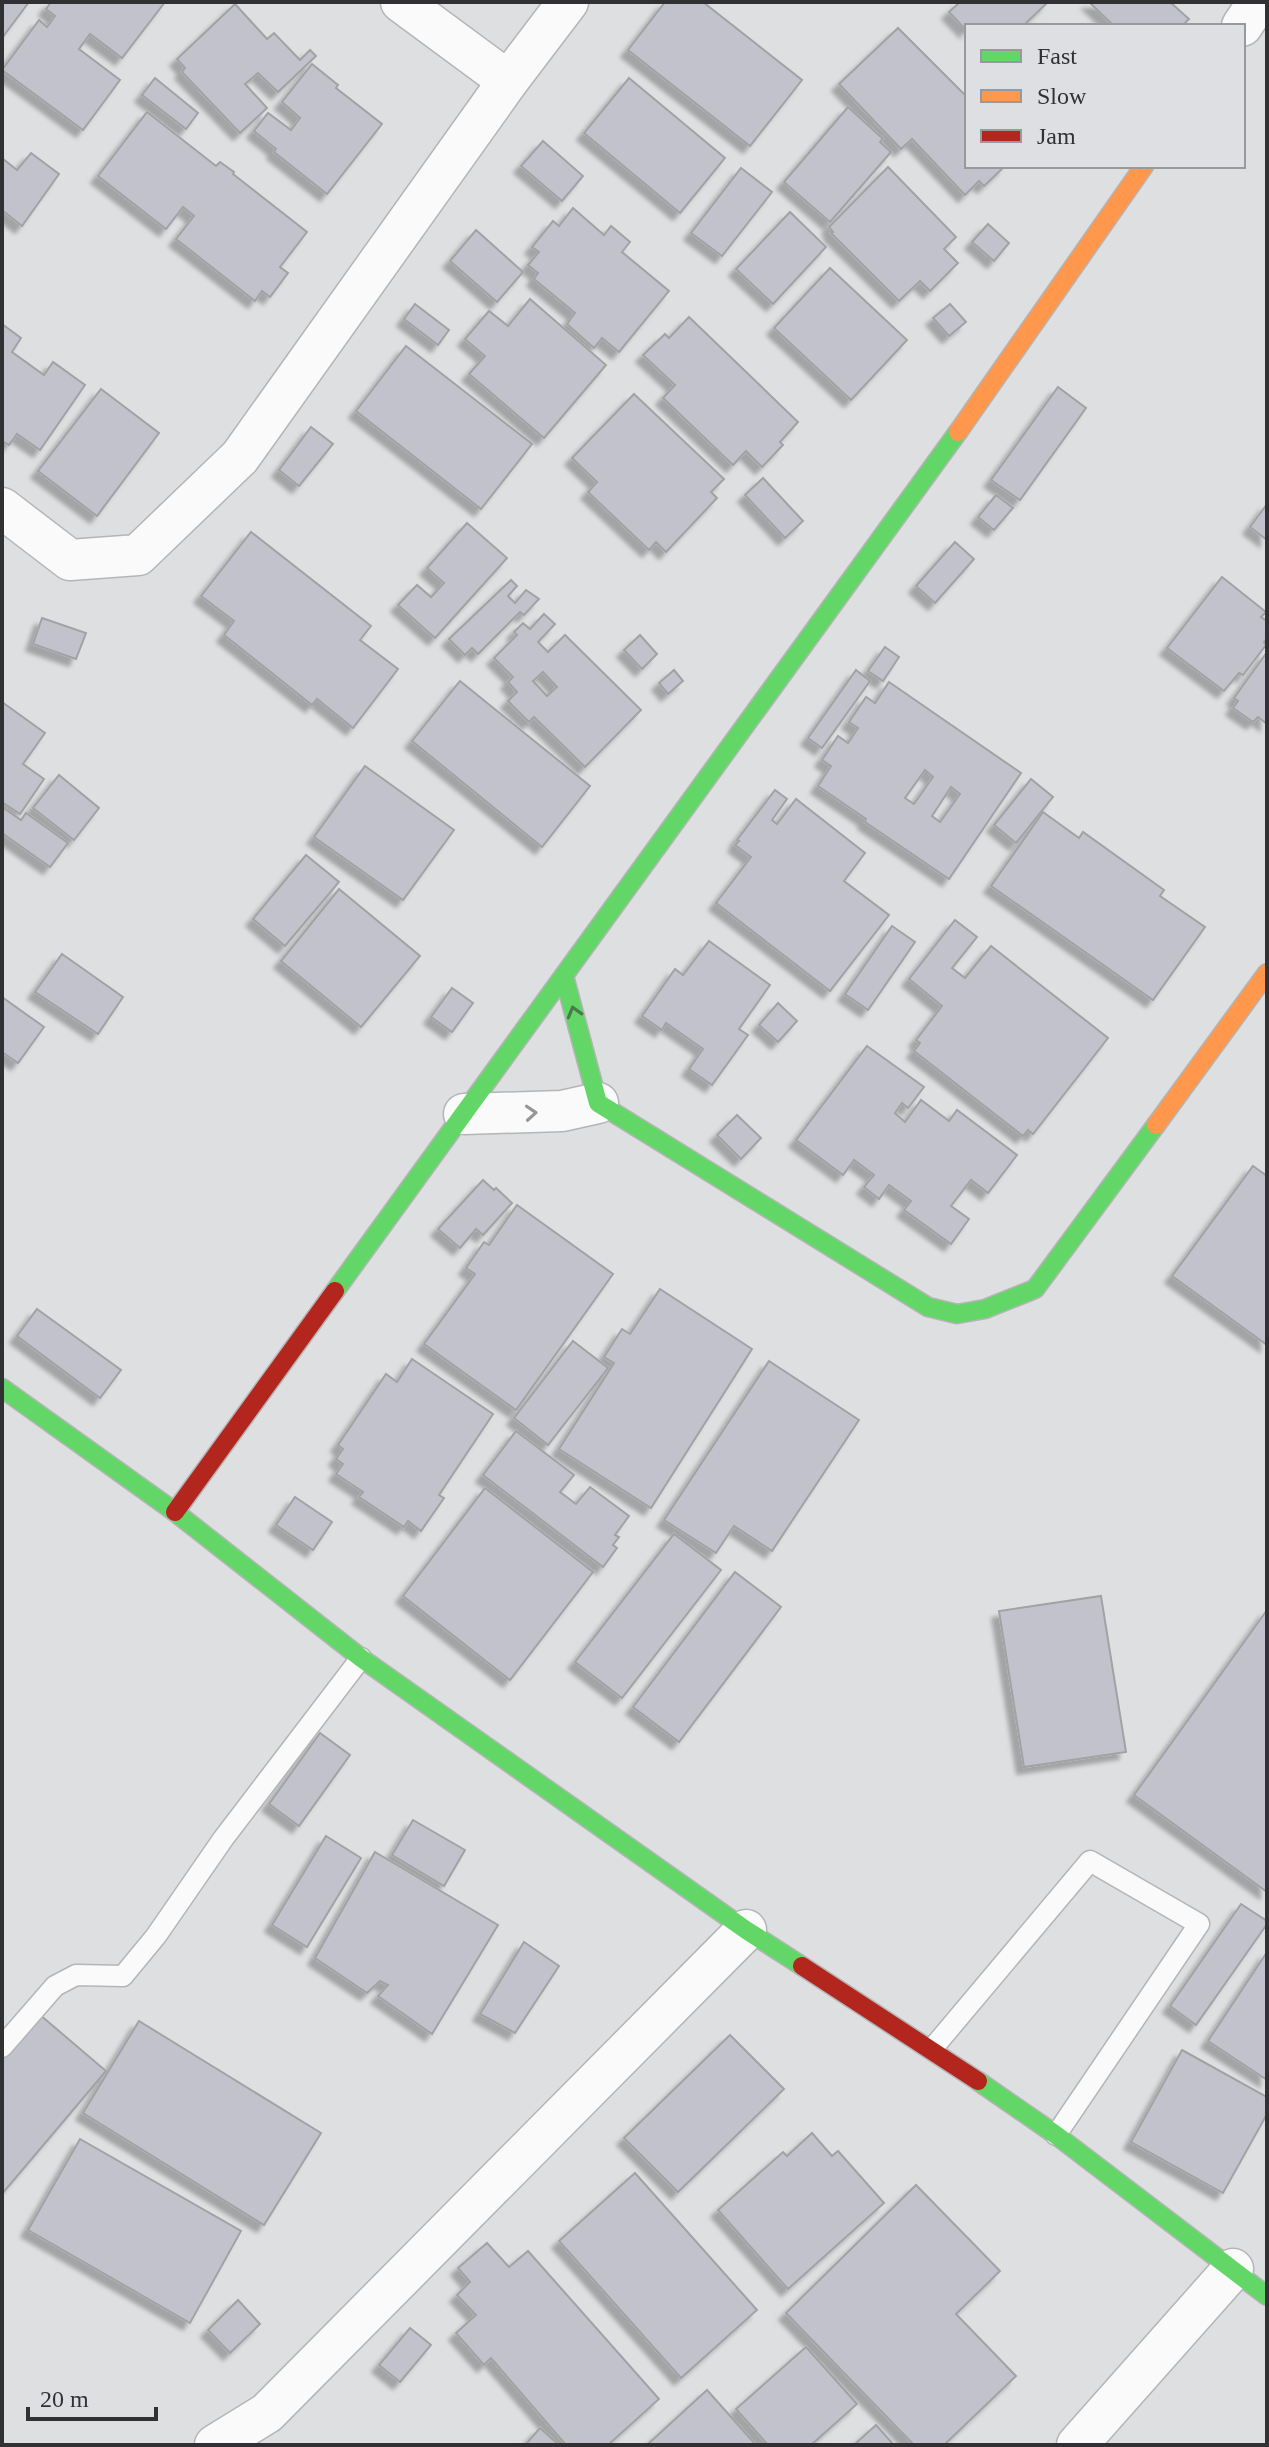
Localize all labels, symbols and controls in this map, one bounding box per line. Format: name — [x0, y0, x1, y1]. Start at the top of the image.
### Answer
legend — [965, 24, 1245, 168]
text: Fast — [1037, 43, 1077, 69]
text: Slow — [1037, 83, 1087, 109]
text: Jam — [1037, 123, 1076, 149]
one-way arrow — [567, 1006, 584, 1020]
one-way arrow — [525, 1105, 538, 1122]
scale bar — [28, 2371, 156, 2421]
text: 20 m — [40, 2386, 89, 2412]

